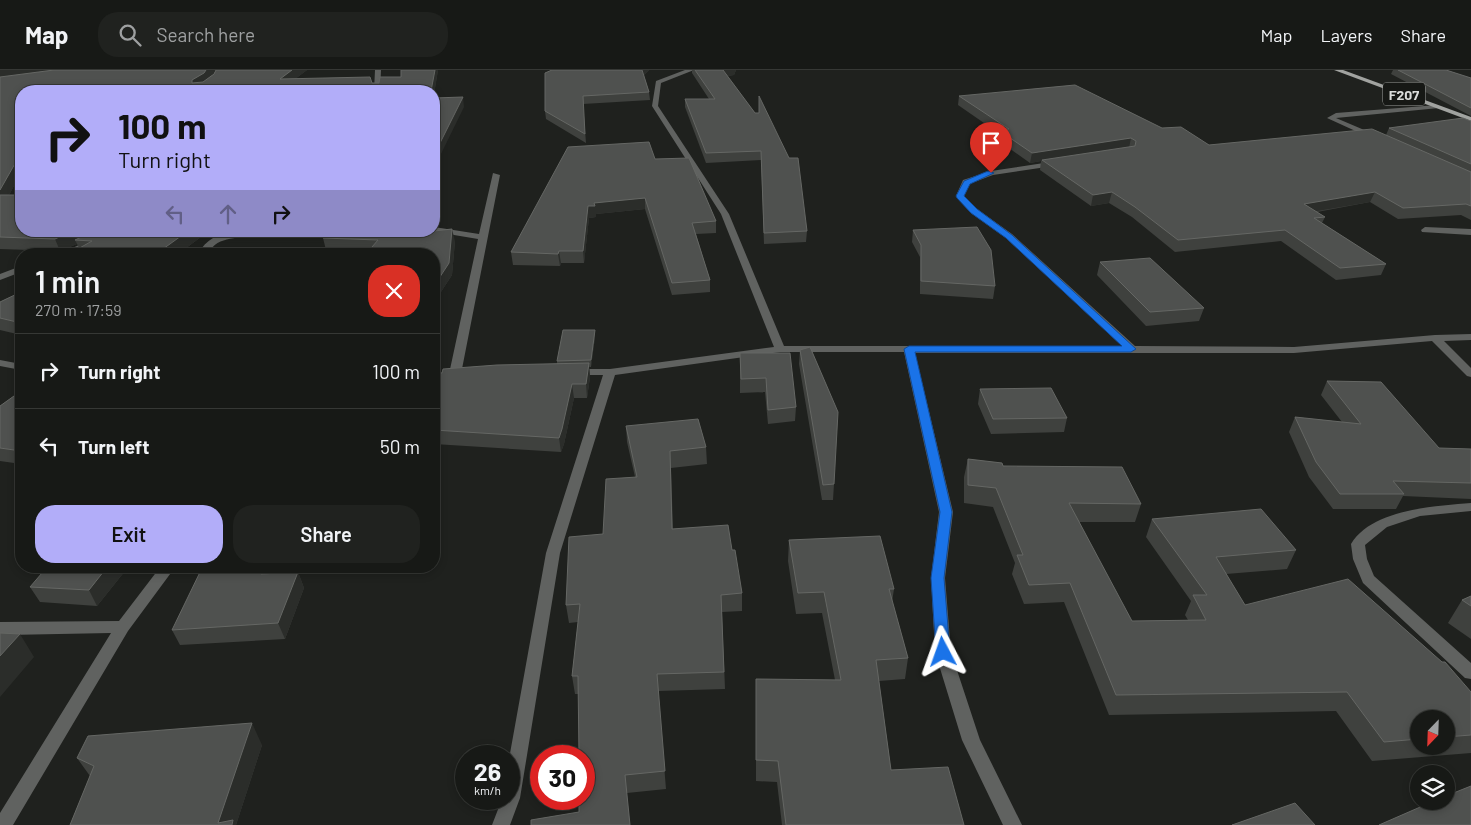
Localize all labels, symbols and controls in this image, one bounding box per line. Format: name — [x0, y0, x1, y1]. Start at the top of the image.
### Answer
search box — [98, 12, 448, 57]
text: Map — [25, 20, 68, 49]
icon: search — [116, 21, 144, 49]
text: Search here — [156, 23, 255, 46]
text: Map — [1260, 24, 1292, 46]
text: Layers — [1320, 24, 1373, 46]
text: Share — [1401, 24, 1446, 46]
road number: F207 — [1383, 82, 1425, 106]
text: 100 m — [118, 104, 207, 146]
icon: right — [35, 105, 100, 170]
pin — [970, 122, 1012, 173]
icon: arrive — [977, 129, 1005, 157]
text: Turn right — [118, 146, 211, 172]
icon: left — [161, 200, 189, 228]
icon: ahead — [214, 200, 242, 228]
icon: right — [267, 200, 295, 228]
text: 1 min — [35, 263, 100, 299]
button: close — [368, 265, 420, 317]
text: 270 m · 17:59 — [35, 300, 122, 319]
icon: right — [35, 357, 63, 385]
text: Turn right — [78, 360, 160, 383]
text: 100 m — [372, 360, 420, 383]
icon: left — [35, 432, 63, 460]
text: Turn left — [78, 435, 149, 458]
text: 50 m — [380, 435, 420, 458]
button: Exit — [35, 505, 223, 563]
button: Share — [233, 505, 420, 563]
position arrow — [916, 625, 968, 677]
north arrow — [1410, 710, 1455, 755]
map controls — [1410, 710, 1455, 810]
speed limit sign: 30 — [530, 745, 595, 810]
text: 26 — [474, 756, 501, 786]
button: layers — [1410, 765, 1455, 810]
text: km/h — [474, 783, 501, 797]

